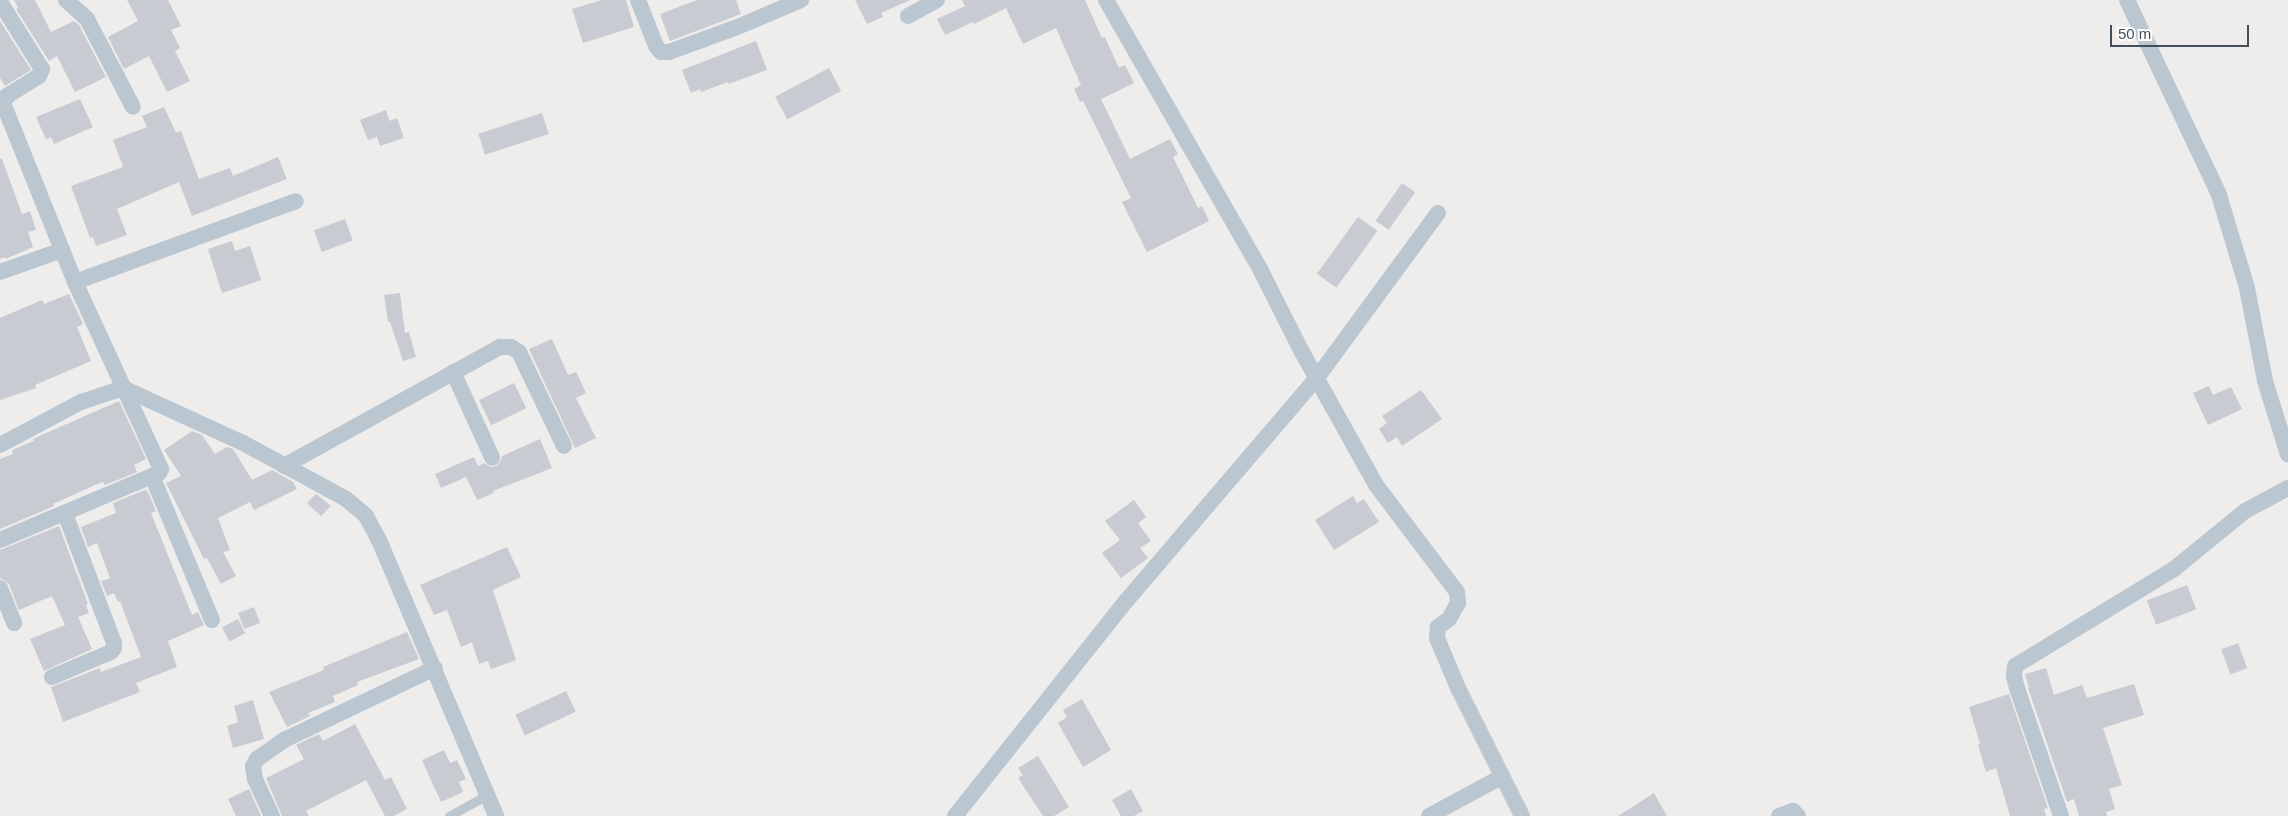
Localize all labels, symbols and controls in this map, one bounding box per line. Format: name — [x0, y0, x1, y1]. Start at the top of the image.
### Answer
scale bar — [2113, 15, 2252, 47]
text: 50 m — [2118, 25, 2151, 42]

